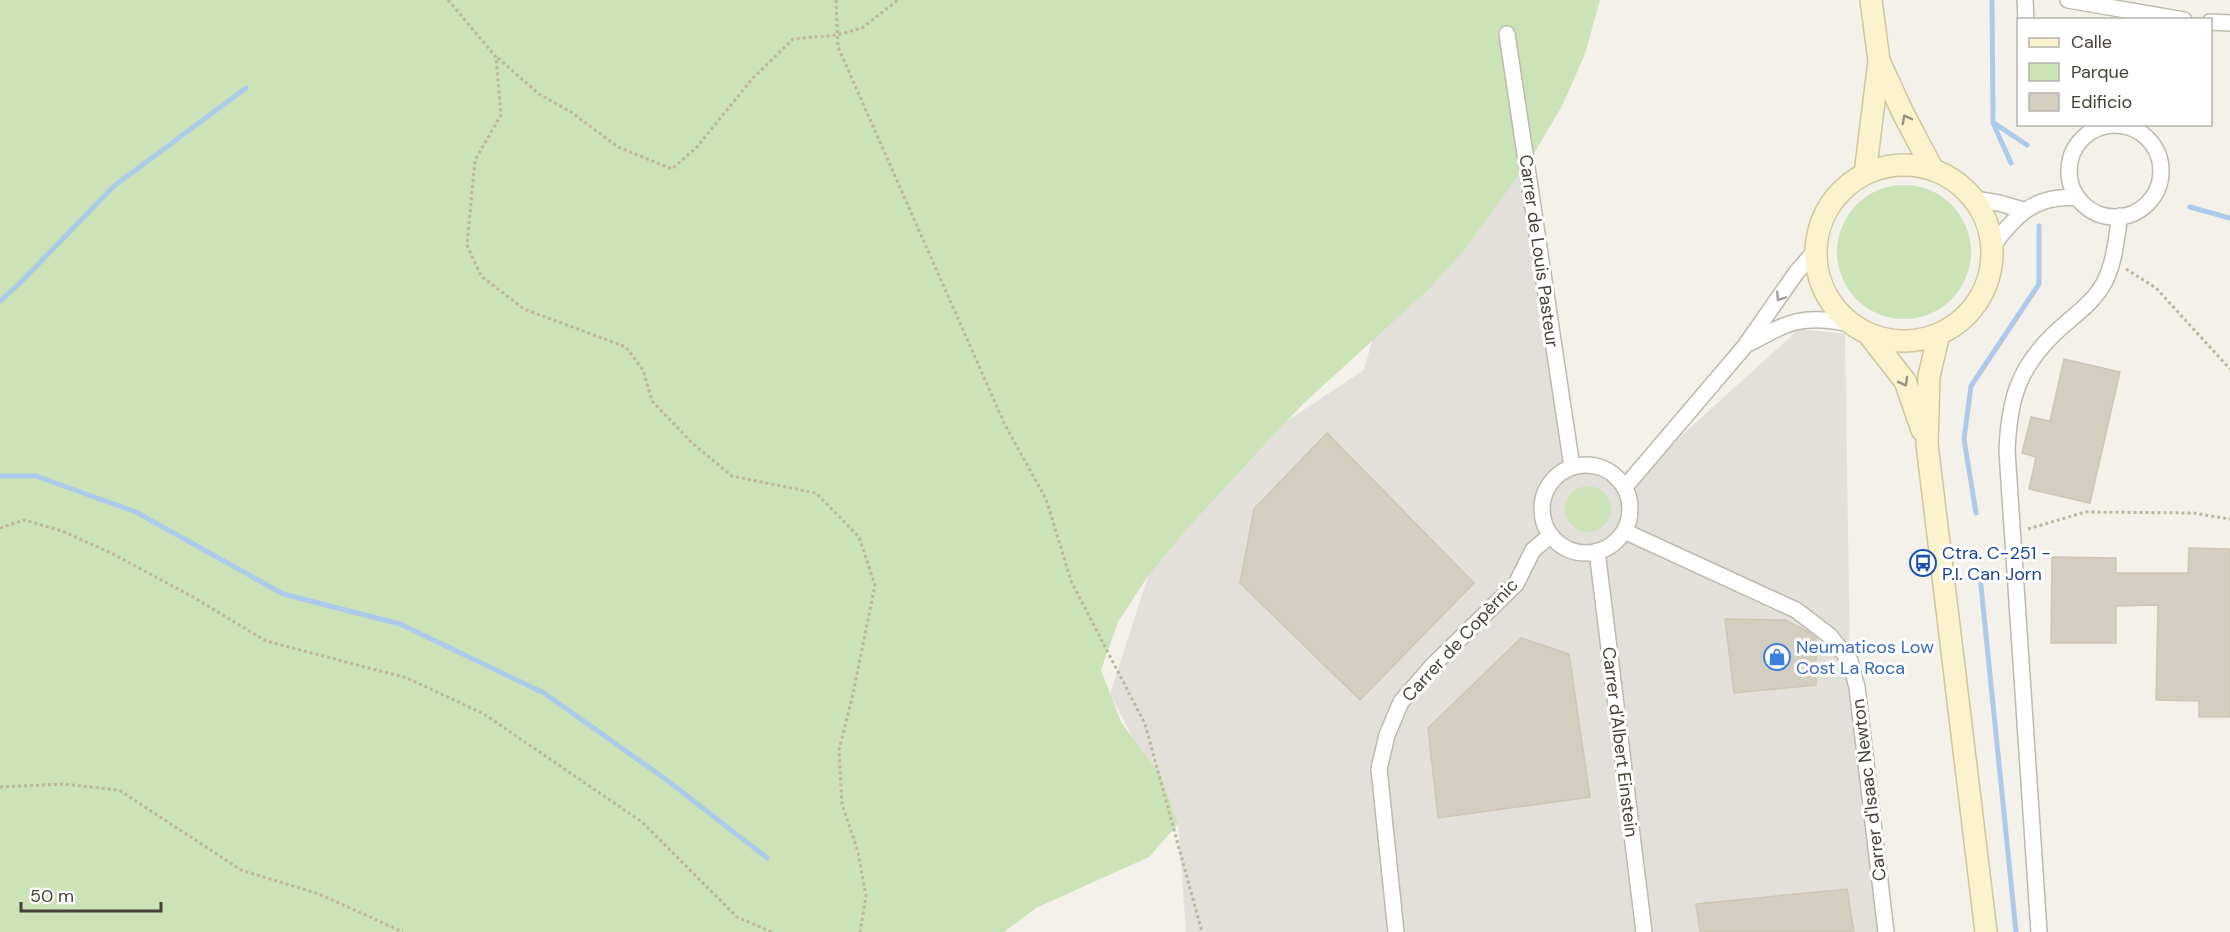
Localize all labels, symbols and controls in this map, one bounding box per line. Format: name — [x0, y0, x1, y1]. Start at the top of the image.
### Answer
legend — [2017, 18, 2212, 126]
text: Calle — [2071, 30, 2112, 54]
text: Parque — [2071, 60, 2129, 84]
text: Edificio — [2071, 90, 2132, 114]
one-way arrow — [1902, 114, 1913, 125]
street label: Carrer de Louis Pasteur — [1514, 153, 1564, 349]
one-way arrow — [1776, 290, 1787, 301]
one-way arrow — [1897, 376, 1908, 386]
place label: Ctra. C-251 - P.I. Can Jorn — [1942, 541, 2051, 586]
bus stop icon: Ctra. C-251 - P.I. Can Jorn — [1908, 548, 1938, 578]
street label: Carrer de Copèrnic — [1397, 573, 1523, 707]
place label: Neumaticos Low Cost La Roca — [1796, 635, 1934, 680]
shop icon: Neumaticos Low Cost La Roca — [1762, 642, 1792, 672]
street label: Carrer d'Albert Einstein — [1596, 645, 1644, 839]
street label: Carrer d'Isaac Newton — [1846, 698, 1892, 882]
scale bar — [21, 875, 160, 913]
text: 50 m — [30, 884, 74, 908]

